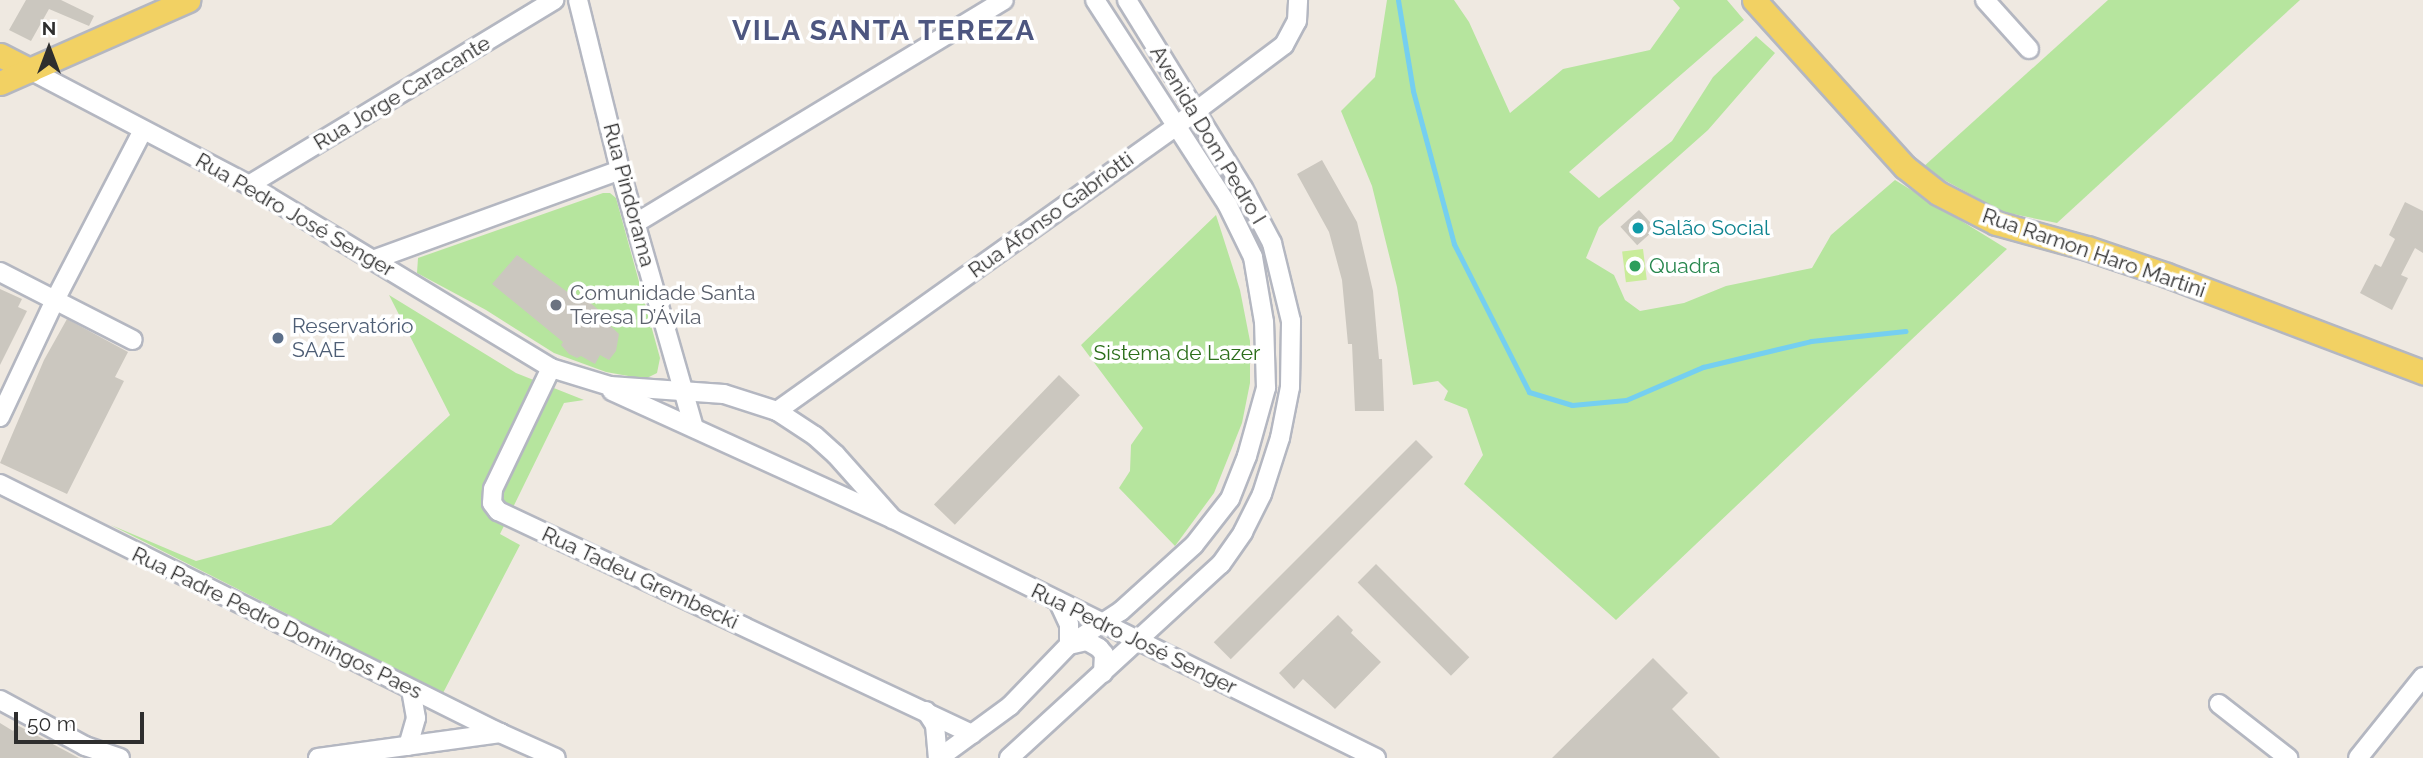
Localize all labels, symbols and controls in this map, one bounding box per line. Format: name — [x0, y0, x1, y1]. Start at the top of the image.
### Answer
north arrow — [14, 14, 84, 84]
district label: VILA SANTA TEREZA — [733, 14, 1035, 48]
text: N — [42, 17, 56, 39]
street label: Rua Jorge Caracante — [309, 30, 495, 156]
street label: Avenida Dom Pedro I — [1145, 41, 1271, 229]
street label: Rua Pindorama — [598, 120, 660, 270]
street label: Rua Afonso Gabriotti — [963, 147, 1139, 283]
street label: Rua Pedro José Senger — [191, 148, 399, 282]
street label: Rua Ramon Haro Martini — [1979, 203, 2209, 303]
place label: Salão Social — [1652, 215, 1770, 241]
marker: Salão Social — [1630, 220, 1646, 236]
place label: Quadra — [1649, 253, 1720, 279]
marker: Quadra — [1627, 258, 1643, 274]
place label: Comunidade Santa Teresa D’Ávila — [570, 280, 756, 330]
marker: Comunidade Santa Teresa D’Ávila — [548, 297, 564, 313]
place label: Reservatório SAAE — [292, 313, 414, 363]
marker: Reservatório SAAE — [270, 330, 286, 346]
park label: Sistema de Lazer — [1094, 340, 1260, 366]
street label: Rua Tadeu Grembecki — [538, 521, 742, 635]
street label: Rua Padre Pedro Domingos Paes — [128, 542, 426, 704]
street label: Rua Pedro José Senger — [1027, 578, 1241, 700]
scale bar — [18, 698, 147, 742]
text: 50 m — [27, 711, 76, 736]

